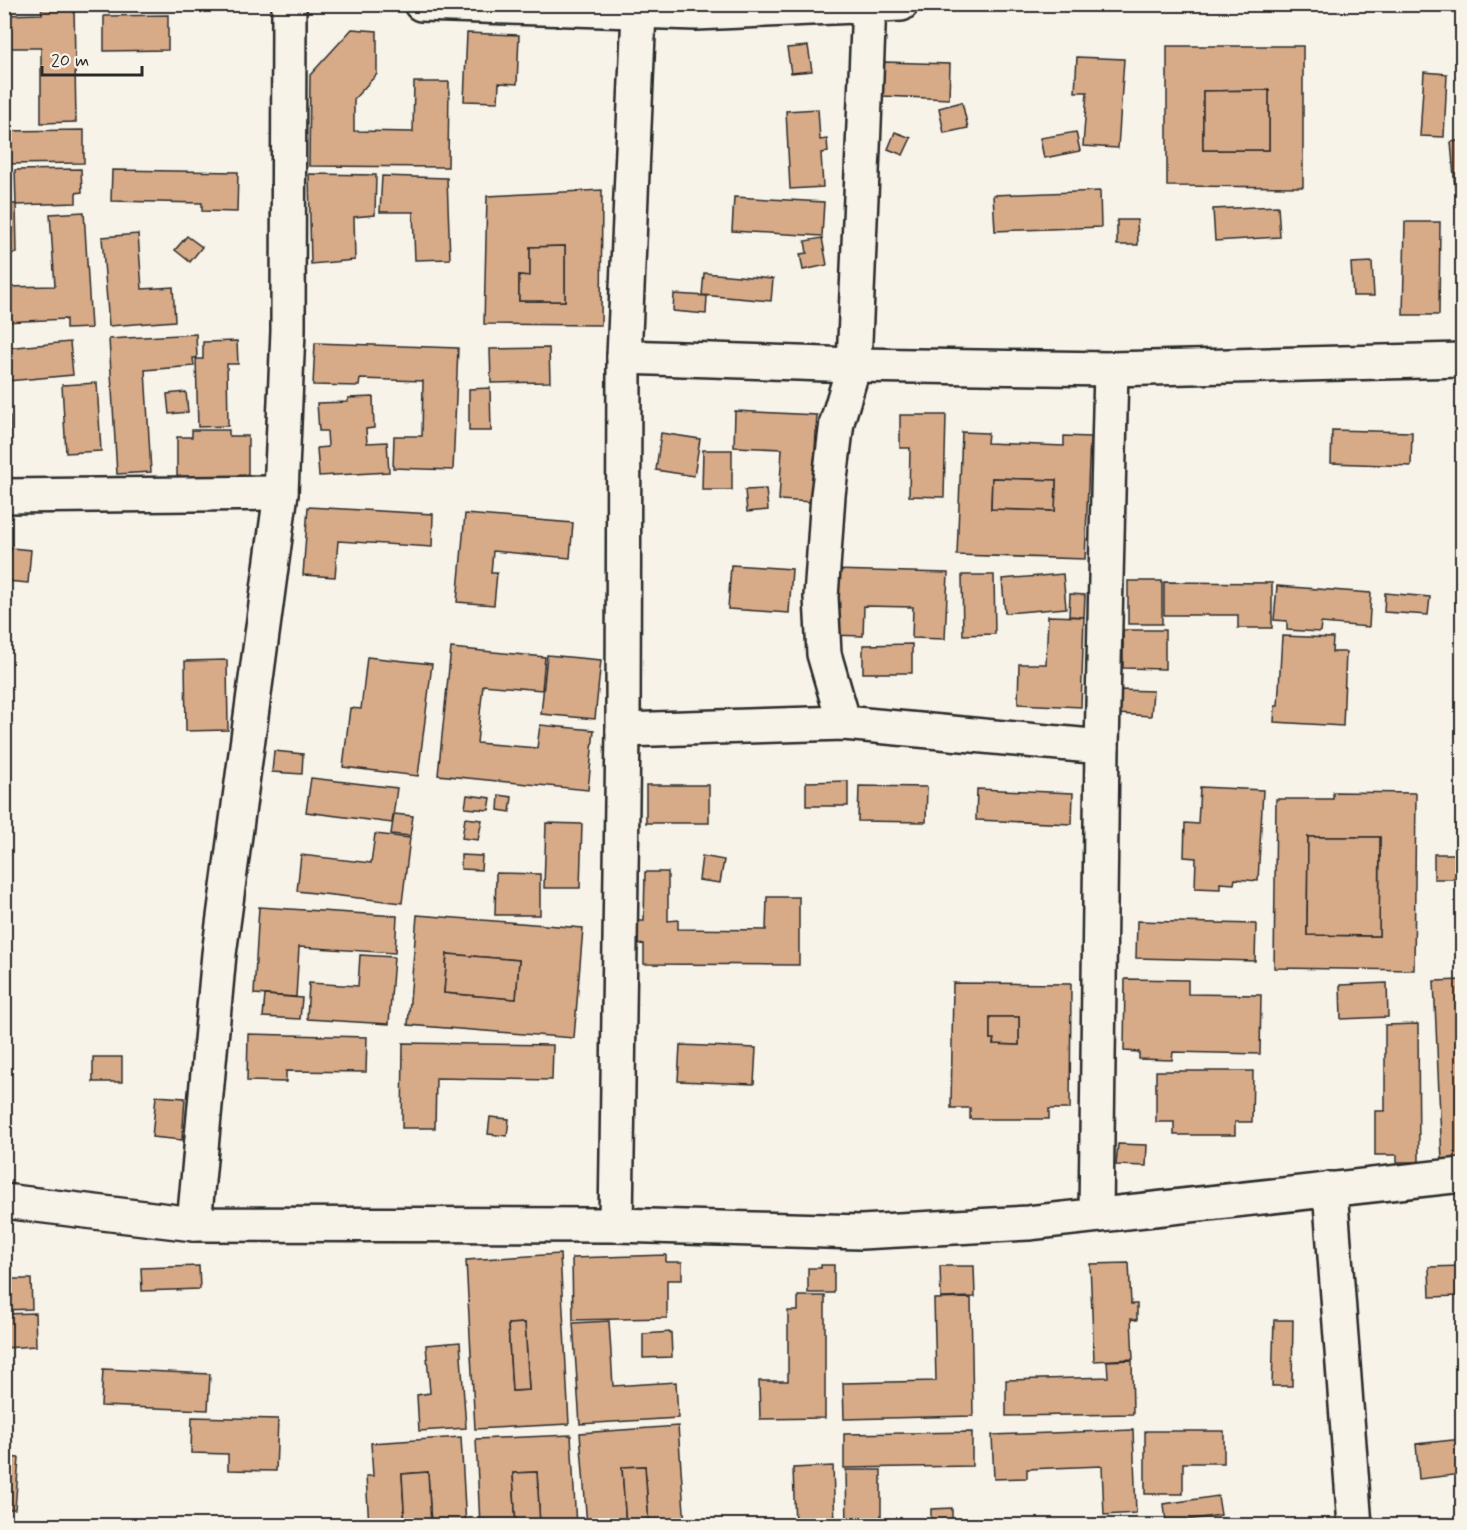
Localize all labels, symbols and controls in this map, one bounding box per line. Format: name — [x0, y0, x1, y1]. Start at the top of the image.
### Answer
scale bar — [42, 39, 142, 77]
text: 20 m — [51, 49, 89, 73]

